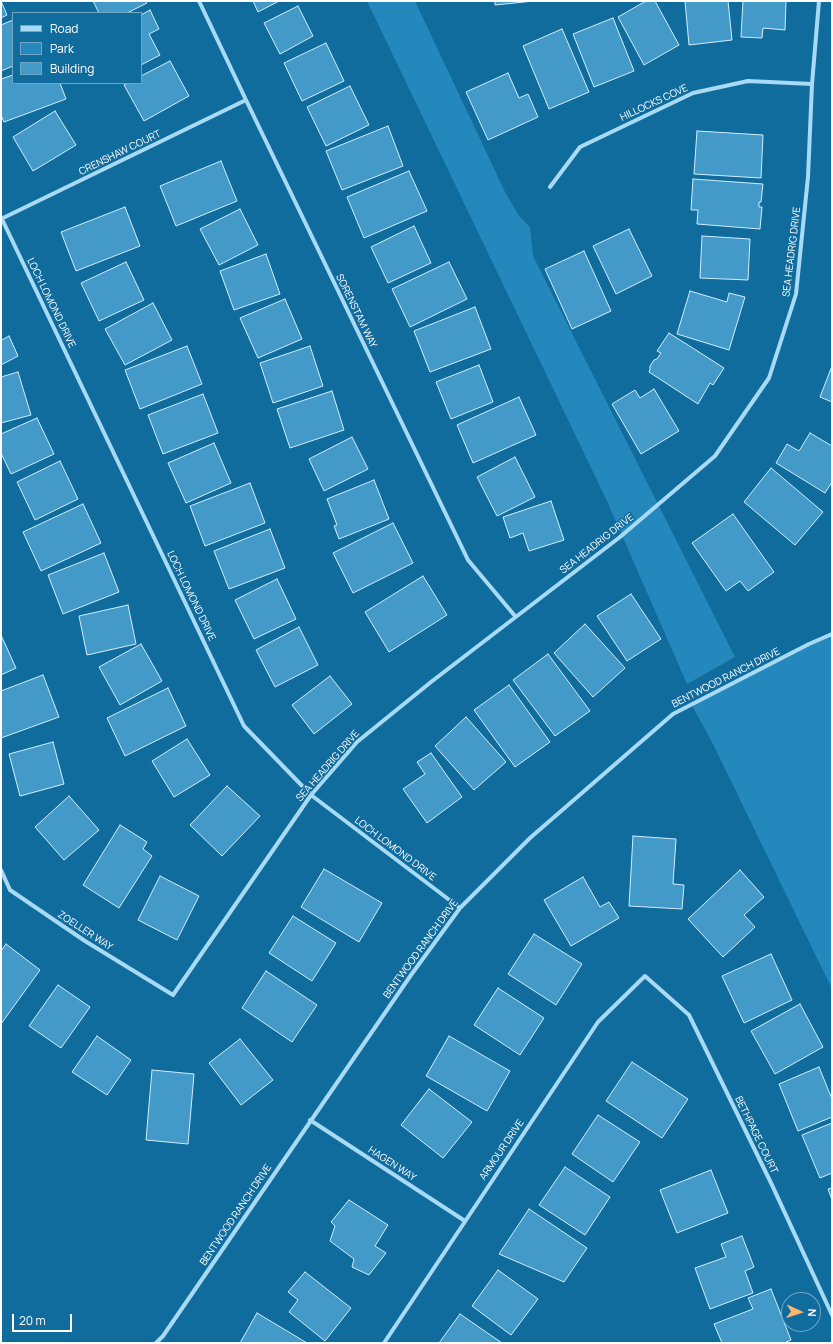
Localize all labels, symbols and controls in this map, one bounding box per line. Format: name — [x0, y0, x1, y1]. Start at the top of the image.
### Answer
legend — [12, 12, 142, 84]
text: Road — [50, 20, 78, 37]
text: Park — [50, 40, 74, 57]
text: Building — [50, 60, 94, 77]
street label: HILLOCKS COVE — [618, 82, 690, 124]
street label: CRENSHAW COURT — [77, 128, 163, 178]
street label: SEA HEADRIG DRIVE — [781, 206, 803, 298]
street label: LOCH LOMOND DRIVE — [24, 256, 78, 350]
street label: SORENSTAM WAY — [333, 272, 379, 350]
street label: SEA HEADRIG DRIVE — [558, 511, 636, 577]
street label: LOCH LOMOND DRIVE — [164, 549, 218, 643]
street label: BENTWOOD RANCH DRIVE — [670, 646, 782, 710]
street label: SEA HEADRIG DRIVE — [294, 728, 362, 804]
street label: LOCH LOMOND DRIVE — [352, 815, 438, 883]
street label: BENTWOOD RANCH DRIVE — [381, 897, 461, 1001]
street label: ZOELLER WAY — [55, 909, 115, 953]
street label: BETHPAGE COURT — [732, 1094, 780, 1176]
street label: ARMOUR DRIVE — [477, 1117, 527, 1183]
street label: HAGEN WAY — [366, 1144, 418, 1184]
street label: BENTWOOD RANCH DRIVE — [198, 1162, 274, 1268]
north arrow — [781, 1292, 821, 1332]
scale bar — [14, 1306, 74, 1332]
text: N — [805, 1308, 820, 1317]
text: 20 m — [19, 1312, 46, 1329]

